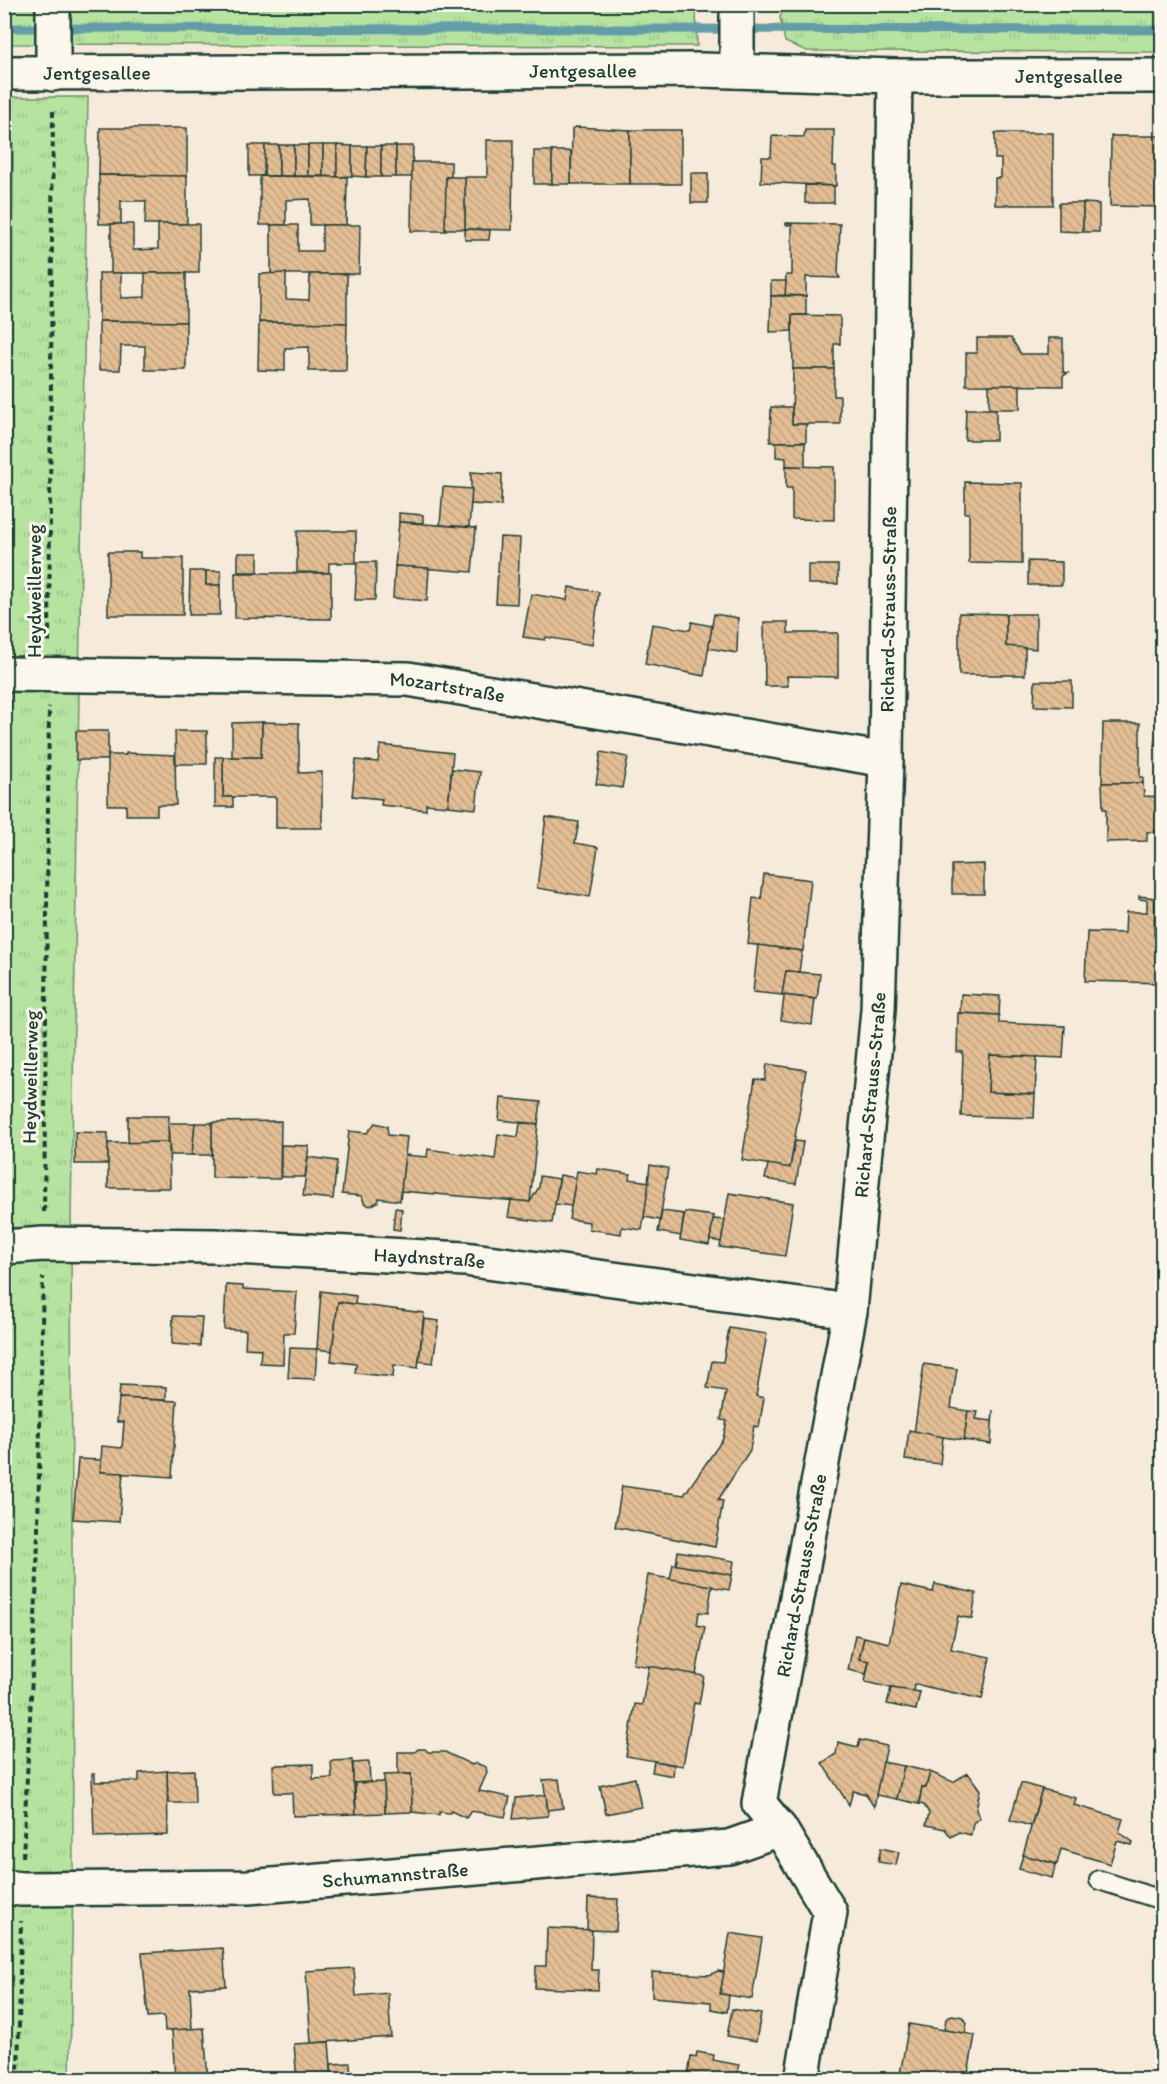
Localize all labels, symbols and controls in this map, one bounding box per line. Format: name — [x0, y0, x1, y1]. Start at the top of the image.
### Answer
street label: Jentgesallee — [529, 58, 637, 83]
street label: Jentgesallee — [43, 60, 151, 85]
street label: Jentgesallee — [1015, 64, 1123, 88]
street label: Richard-Strauss-Straße — [875, 506, 901, 713]
street label: Heydweillerweg — [22, 523, 46, 658]
street label: Mozartstraße — [390, 667, 507, 707]
street label: Richard-Strauss-Straße — [849, 992, 891, 1199]
street label: Heydweillerweg — [17, 1009, 43, 1144]
street label: Haydnstraße — [373, 1242, 487, 1274]
street label: Richard-Strauss-Straße — [770, 1472, 832, 1679]
street label: Schumannstraße — [321, 1857, 470, 1893]

